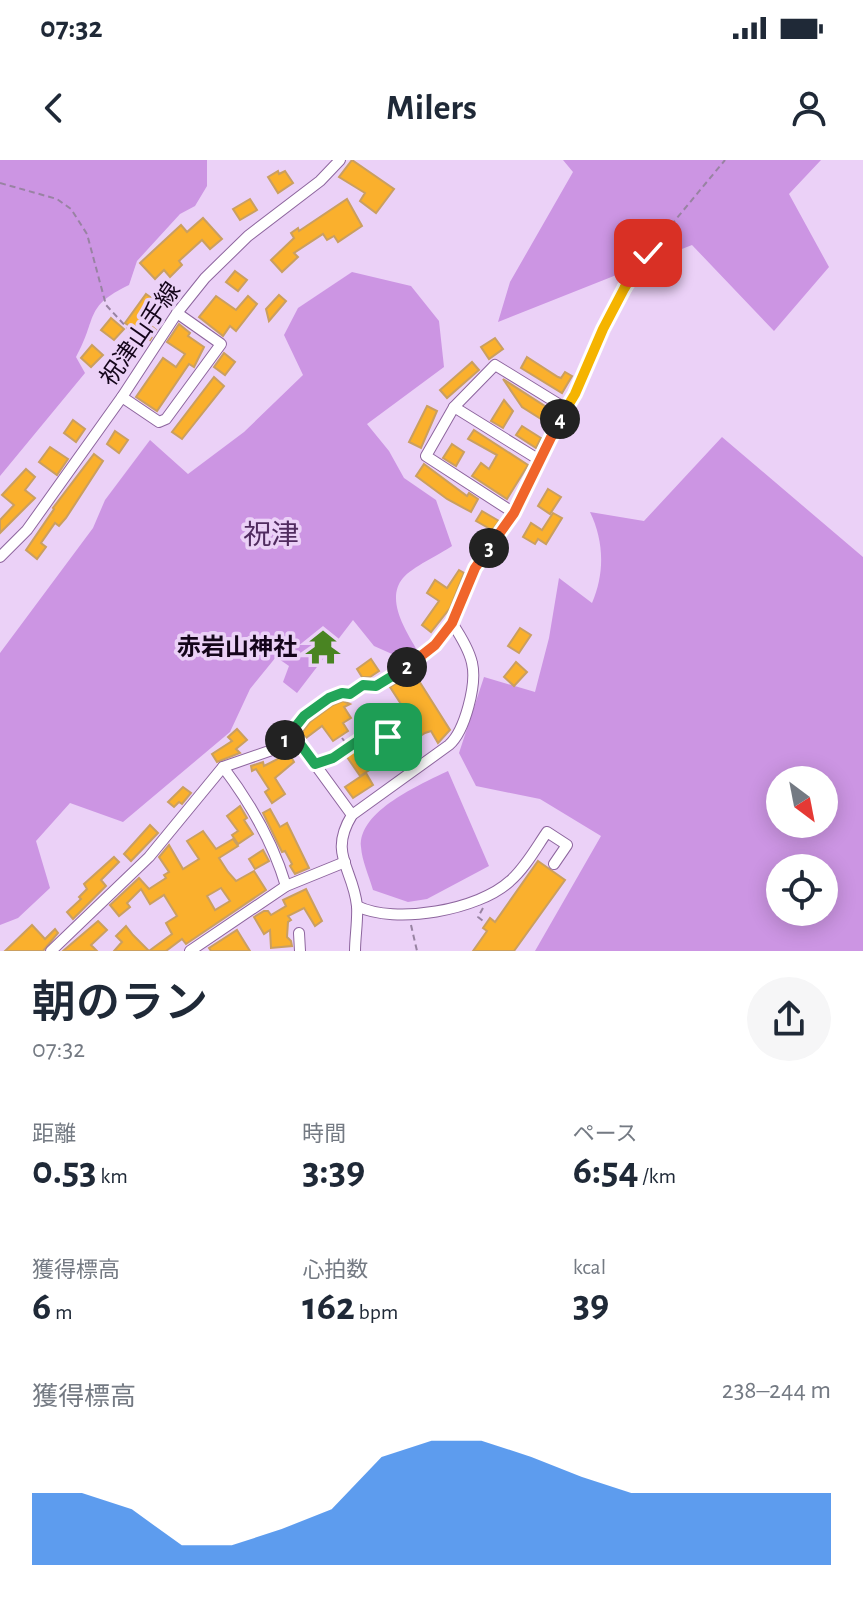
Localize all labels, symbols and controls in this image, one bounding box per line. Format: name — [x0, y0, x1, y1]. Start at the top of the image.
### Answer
text: 07:32 — [40, 13, 103, 43]
icon: back — [32, 86, 76, 130]
icon: person — [787, 86, 831, 130]
text: Milers — [386, 90, 477, 126]
pin — [614, 219, 682, 287]
icon: check — [626, 231, 670, 275]
street label: 祝津山手線 — [95, 277, 185, 391]
pin: 4 — [540, 399, 580, 439]
text: 4 — [554, 408, 566, 430]
district label: 祝津 — [243, 520, 299, 550]
pin: 3 — [469, 528, 509, 568]
text: 3 — [484, 537, 494, 559]
temple icon: 赤岩山神社 — [304, 628, 342, 666]
place label: 赤岩山神社 — [177, 634, 297, 660]
pin: 2 — [387, 647, 427, 687]
text: 2 — [402, 656, 412, 678]
pin — [354, 703, 422, 771]
icon: arrive — [366, 715, 410, 759]
pin: 1 — [265, 720, 305, 760]
text: 1 — [281, 729, 289, 751]
north arrow — [766, 766, 838, 838]
map controls — [766, 766, 838, 926]
button: locate — [766, 854, 838, 926]
button: share — [747, 977, 831, 1061]
text: 朝のラン — [32, 982, 208, 1026]
text: 07:32 — [32, 1036, 85, 1062]
text: 距離 — [32, 1123, 76, 1145]
text: 時間 — [302, 1123, 346, 1145]
text: ペース — [573, 1123, 638, 1145]
text: 0.53 — [32, 1151, 97, 1191]
text: 3:39 — [302, 1151, 365, 1191]
text: 6:54 — [573, 1151, 639, 1191]
text: km — [97, 1165, 128, 1187]
text: /km — [639, 1165, 676, 1187]
text: kcal — [573, 1256, 606, 1278]
text: 獲得標高 — [32, 1259, 120, 1281]
text: 心拍数 — [302, 1259, 368, 1281]
text: 39 — [573, 1284, 609, 1324]
text: 6 — [32, 1287, 51, 1327]
text: 162 — [302, 1287, 355, 1327]
text: m — [51, 1301, 73, 1323]
text: bpm — [355, 1301, 398, 1323]
text: 238–244 m — [722, 1377, 831, 1403]
text: 獲得標高 — [32, 1384, 136, 1410]

